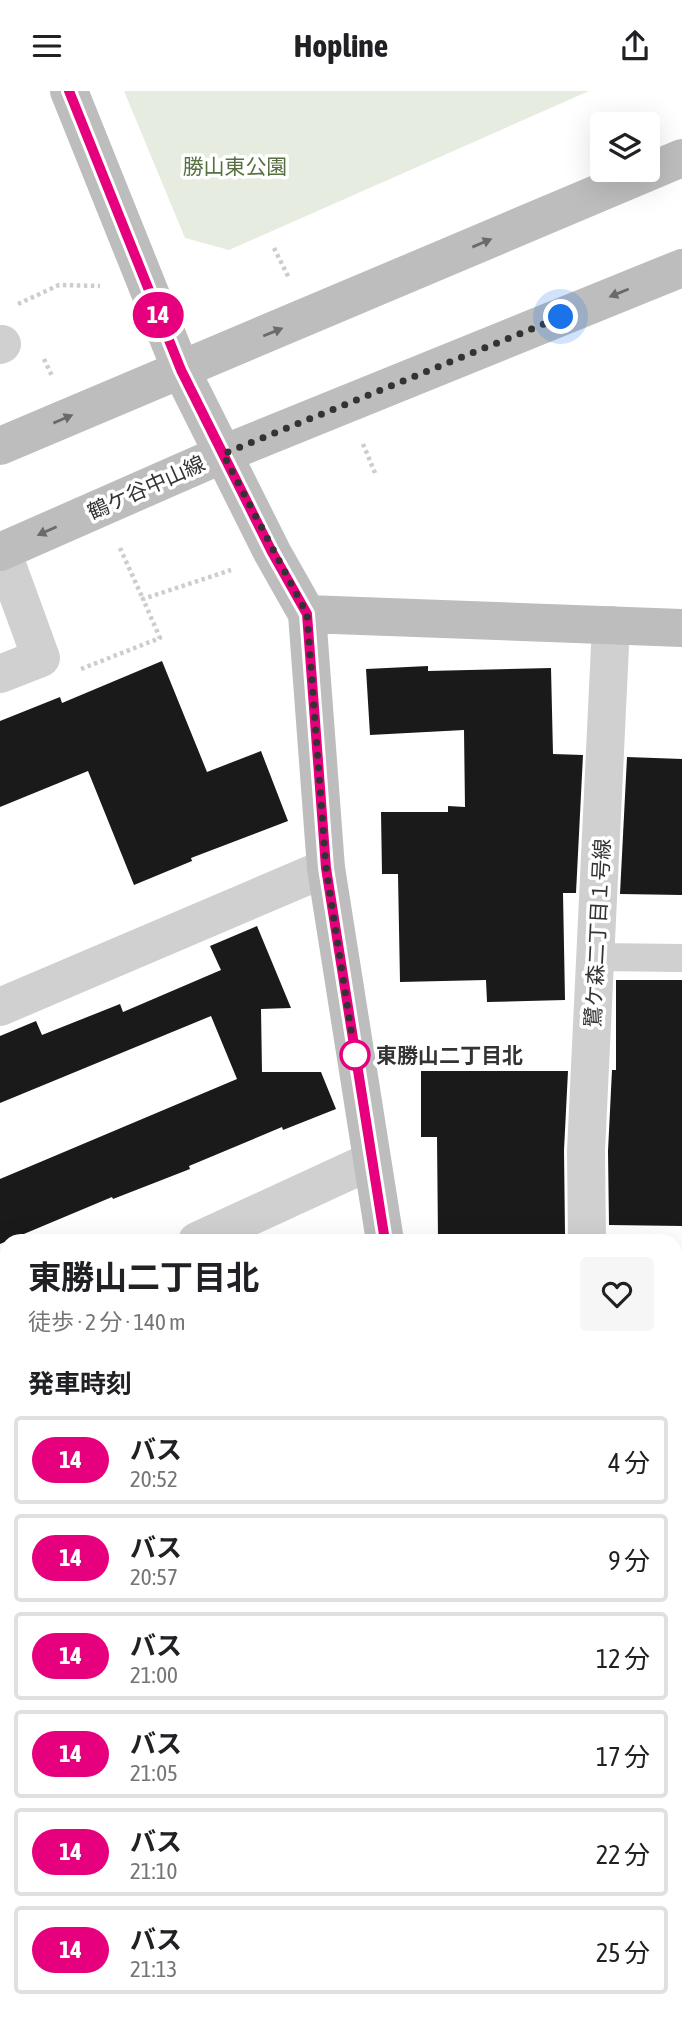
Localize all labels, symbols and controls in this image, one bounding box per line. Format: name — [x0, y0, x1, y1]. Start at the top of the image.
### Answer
icon: menu — [28, 27, 66, 65]
text: Hopline — [294, 27, 388, 64]
icon: share — [616, 27, 654, 65]
map controls — [590, 112, 660, 182]
button: layers — [590, 112, 660, 182]
park label: 勝山東公園 — [183, 154, 288, 178]
one-way arrow — [472, 237, 493, 248]
one-way arrow — [608, 288, 629, 299]
line badge: 14 — [127, 292, 190, 338]
your location — [543, 299, 578, 334]
text: 14 — [147, 301, 169, 328]
one-way arrow — [262, 326, 283, 337]
one-way arrow — [53, 413, 73, 425]
street label: 鶴ケ谷中山線 — [84, 450, 208, 524]
one-way arrow — [37, 525, 57, 537]
street label: 鷺ケ森二丁目１号線 — [580, 838, 614, 1028]
marker: 東勝山二丁目北 — [340, 1040, 370, 1070]
place label: 東勝山二丁目北 — [376, 1043, 523, 1067]
button: heart — [580, 1257, 654, 1331]
text: 東勝山二丁目北 — [28, 1258, 259, 1296]
text: 徒歩 · 2 分 · 140 m — [28, 1309, 186, 1335]
text: 発車時刻 — [28, 1369, 132, 1399]
text: バス — [130, 1435, 182, 1465]
text: 14 — [59, 1446, 82, 1473]
text: 4 分 — [608, 1448, 650, 1478]
text: 20:52 — [130, 1466, 178, 1492]
text: バス — [130, 1533, 182, 1563]
text: 14 — [59, 1544, 82, 1571]
text: 9 分 — [608, 1546, 650, 1576]
text: 20:57 — [130, 1564, 178, 1590]
text: バス — [130, 1631, 182, 1661]
text: 14 — [59, 1642, 82, 1669]
text: 12 分 — [596, 1644, 650, 1674]
text: 21:00 — [130, 1662, 178, 1688]
text: バス — [130, 1729, 182, 1759]
text: 14 — [59, 1740, 82, 1767]
text: 17 分 — [596, 1742, 650, 1772]
text: 21:05 — [130, 1760, 178, 1786]
text: バス — [130, 1827, 182, 1857]
text: 14 — [59, 1838, 82, 1865]
text: 22 分 — [596, 1840, 650, 1870]
text: 21:10 — [130, 1858, 177, 1884]
text: バス — [130, 1925, 182, 1955]
text: 14 — [59, 1936, 82, 1963]
text: 25 分 — [596, 1938, 650, 1968]
text: 21:13 — [130, 1956, 177, 1982]

